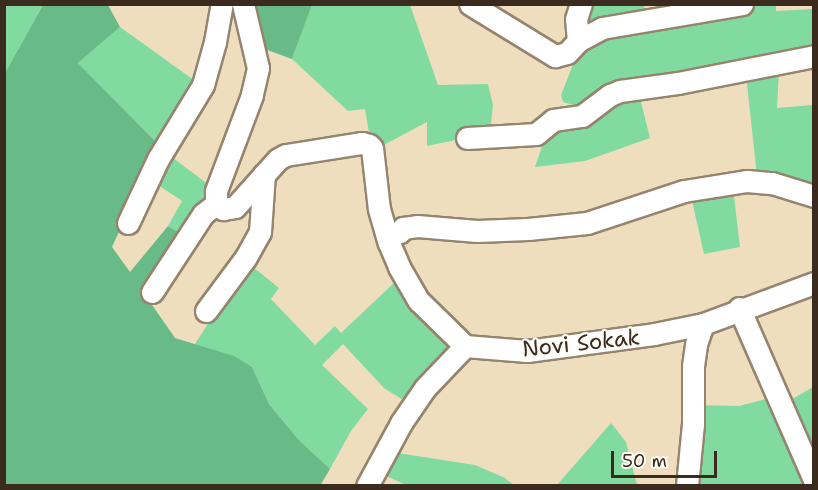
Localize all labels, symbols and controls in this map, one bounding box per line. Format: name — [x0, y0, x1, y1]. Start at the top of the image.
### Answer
street label: Novi Sokak — [521, 324, 641, 362]
scale bar — [614, 439, 720, 477]
text: 50 m — [622, 449, 667, 473]

